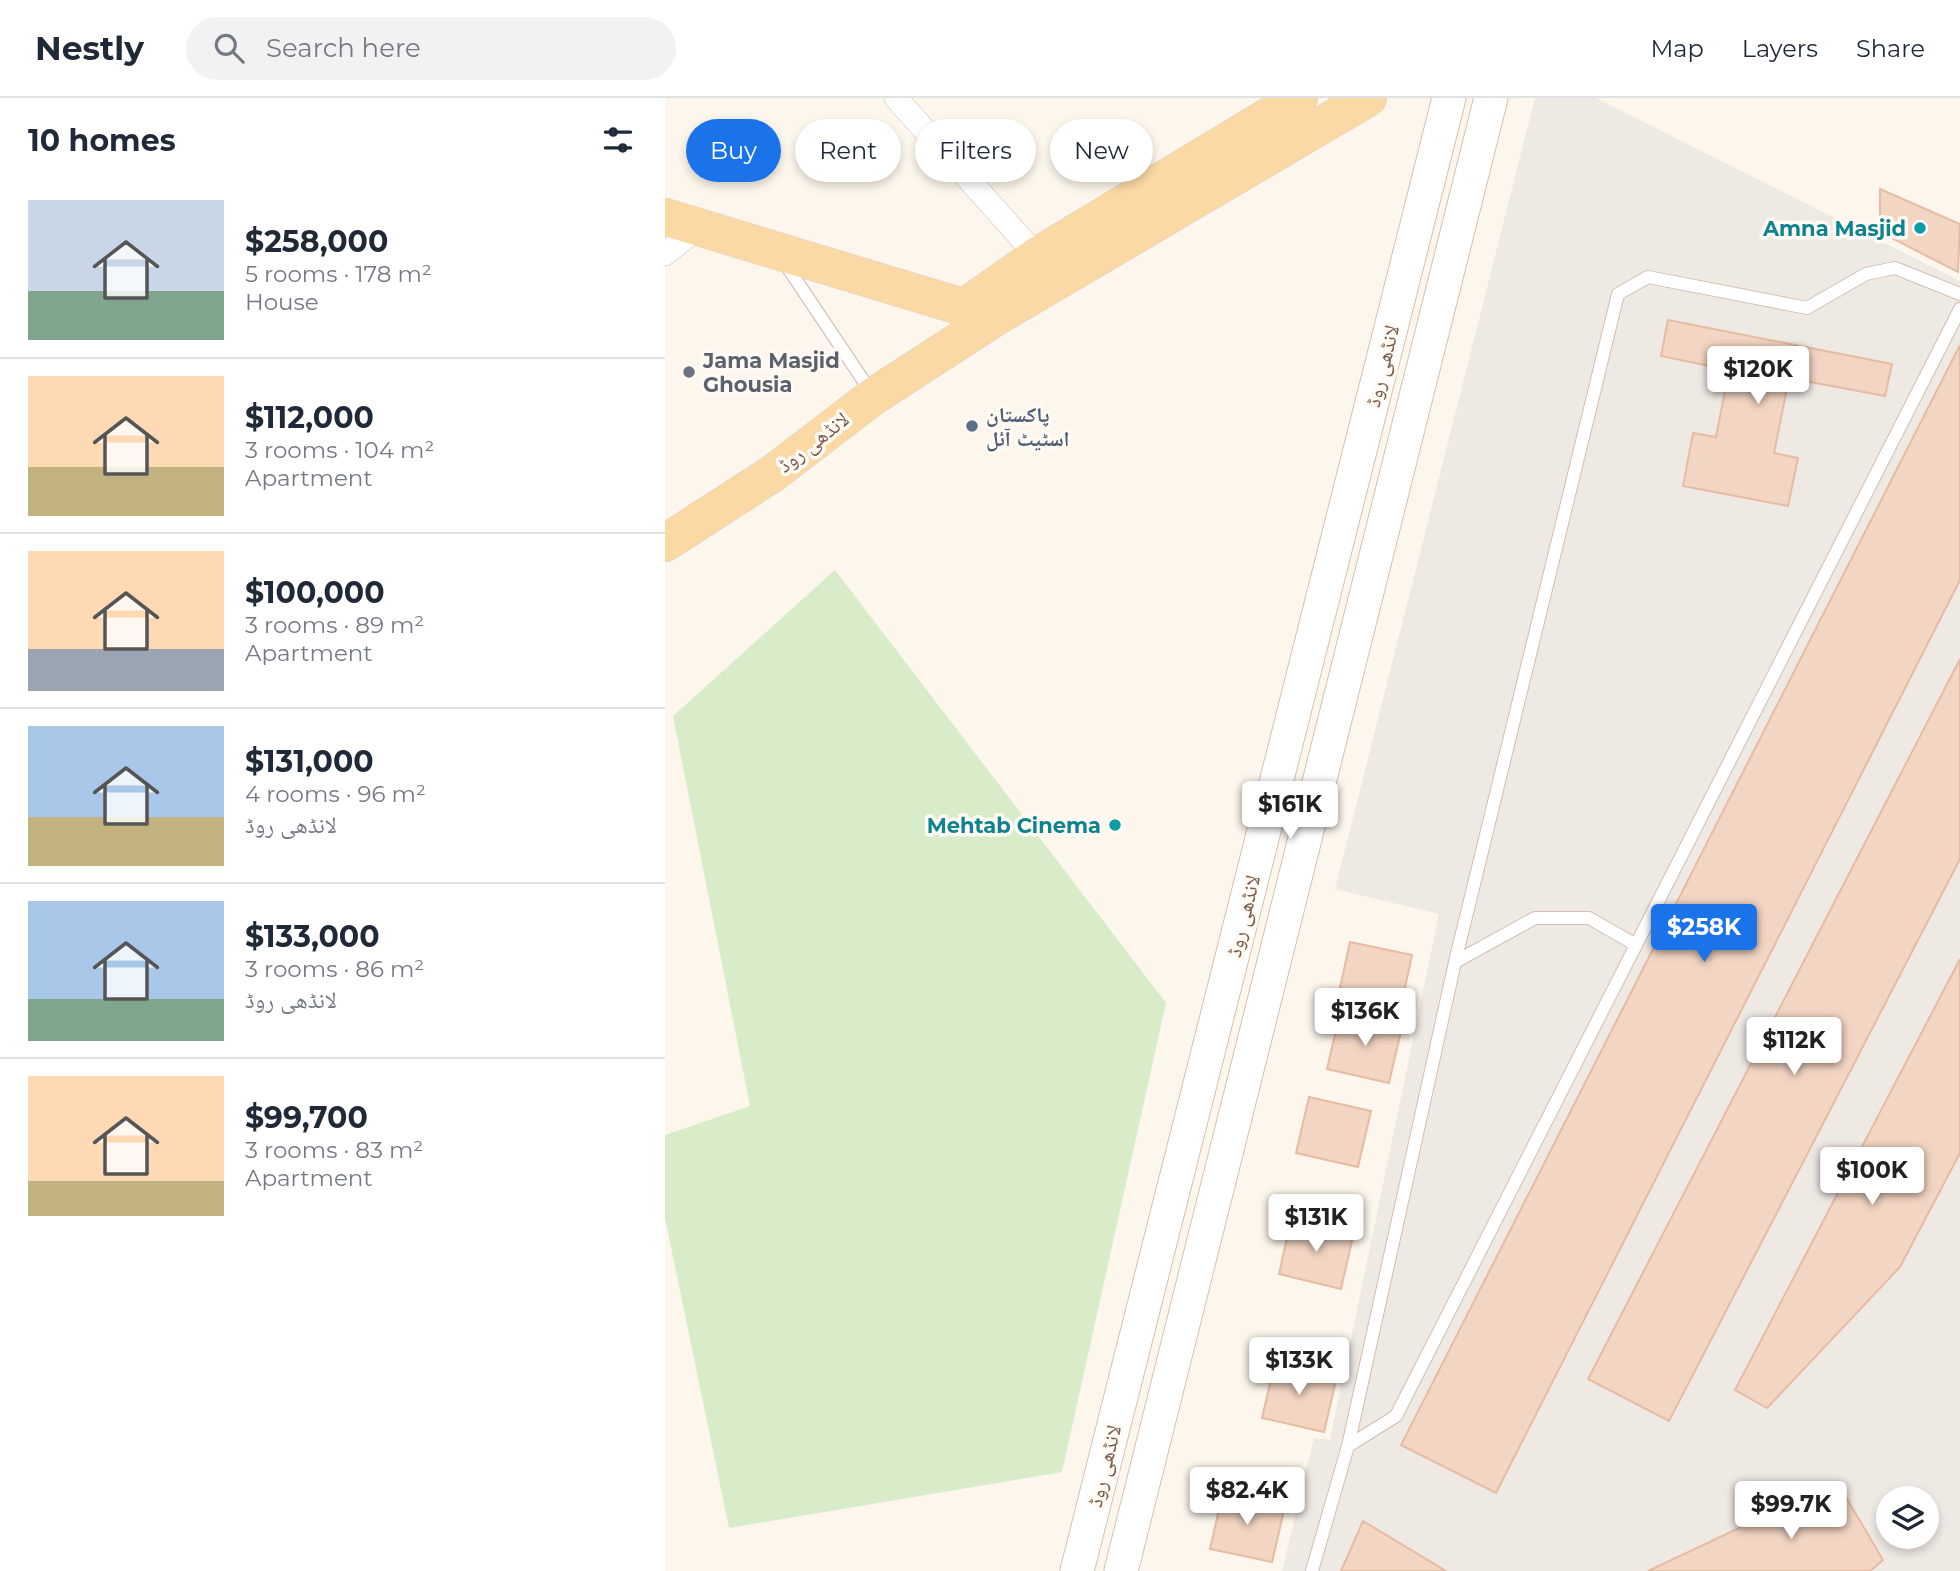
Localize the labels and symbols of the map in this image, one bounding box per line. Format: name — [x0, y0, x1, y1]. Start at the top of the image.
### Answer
place label: Amna Masjid — [1762, 216, 1906, 241]
marker: Amna Masjid — [1912, 220, 1928, 236]
street label: لانڈھی روڈ — [1360, 322, 1405, 410]
pin: $120K — [1709, 346, 1807, 406]
place label: Jama Masjid Ghousia — [702, 348, 840, 397]
marker: Jama Masjid Ghousia — [681, 364, 697, 380]
place label: پاکستان اسٹیٹ آئل — [986, 402, 1070, 452]
street label: لانڈھی روڈ — [772, 406, 854, 478]
marker: پاکستان اسٹیٹ آئل — [964, 418, 980, 434]
pin: $161K — [1241, 782, 1339, 841]
place label: Mehtab Cinema — [927, 813, 1101, 838]
marker: Mehtab Cinema — [1107, 817, 1123, 833]
street label: لانڈھی روڈ — [1221, 872, 1266, 960]
pin: $258K — [1655, 904, 1753, 964]
pin: $136K — [1316, 988, 1414, 1048]
pin: $112K — [1745, 1018, 1843, 1077]
pin: $100K — [1823, 1148, 1921, 1207]
pin: $131K — [1267, 1194, 1365, 1254]
pin: $133K — [1250, 1338, 1348, 1397]
street label: لانڈھی روڈ — [1082, 1422, 1127, 1510]
pin: $82.4K — [1190, 1468, 1304, 1527]
pin: $99.7K — [1734, 1482, 1848, 1541]

